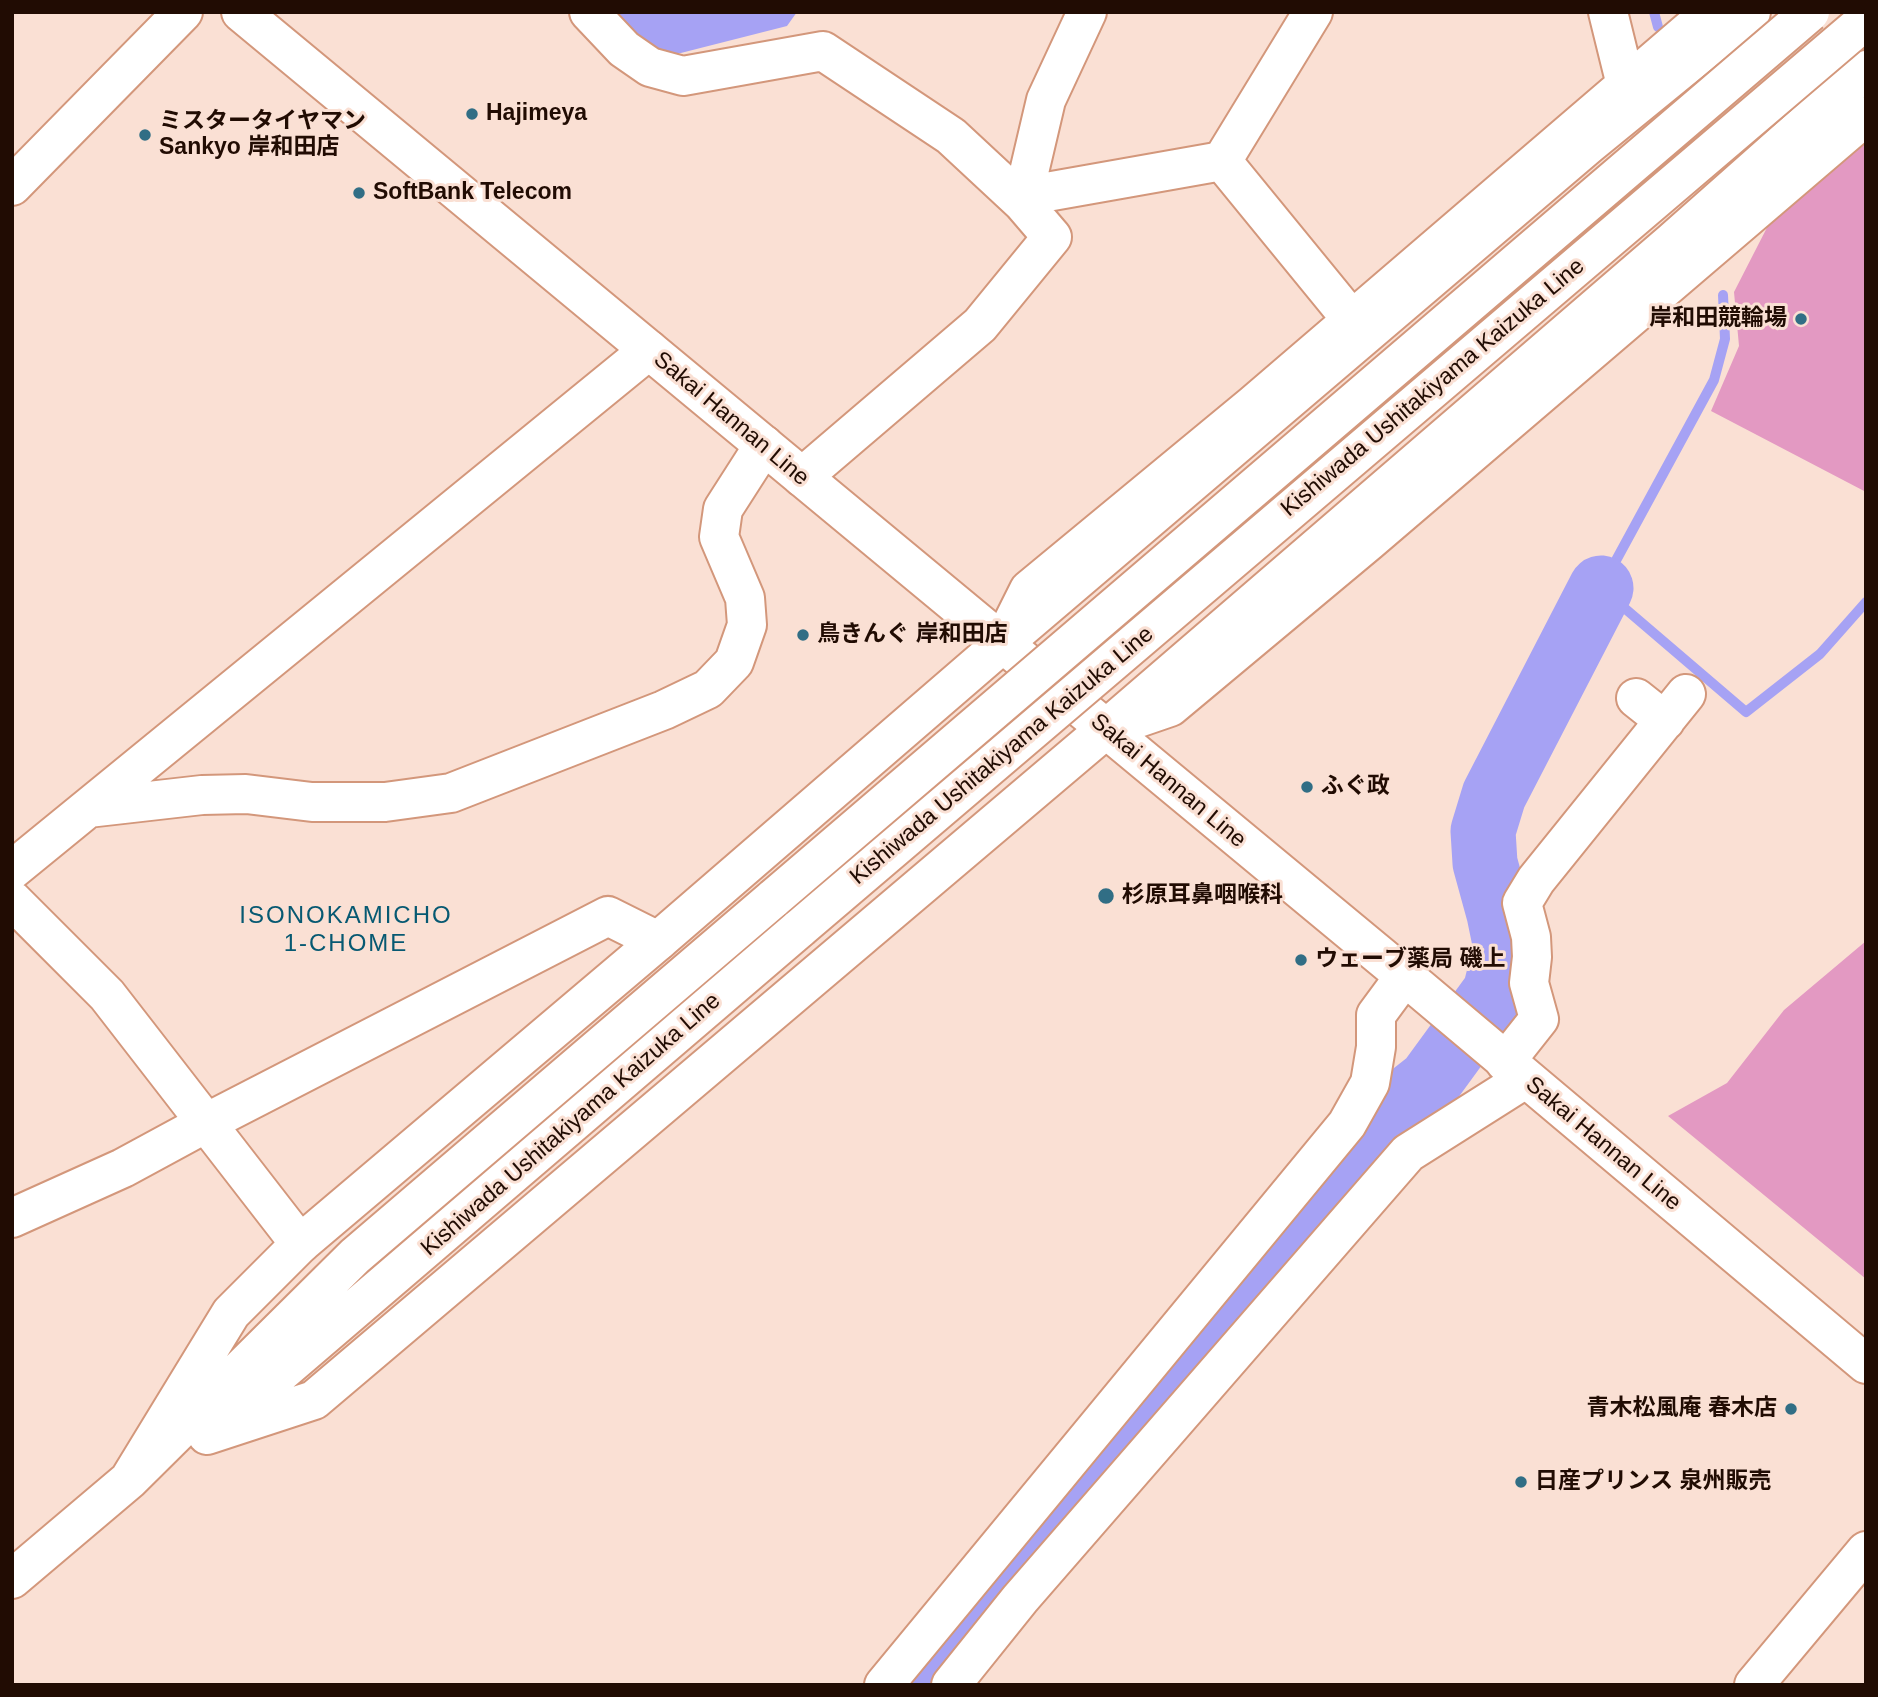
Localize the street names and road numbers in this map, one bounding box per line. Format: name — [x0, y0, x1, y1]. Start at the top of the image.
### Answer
street label: Kishiwada Ushitakiyama Kaizuka Line — [1276, 253, 1590, 523]
street label: Sakai Hannan Line — [648, 346, 814, 492]
street label: Kishiwada Ushitakiyama Kaizuka Line — [845, 621, 1159, 891]
street label: Sakai Hannan Line — [1085, 708, 1251, 854]
street label: Kishiwada Ushitakiyama Kaizuka Line — [416, 988, 726, 1262]
street label: Sakai Hannan Line — [1520, 1071, 1686, 1217]

